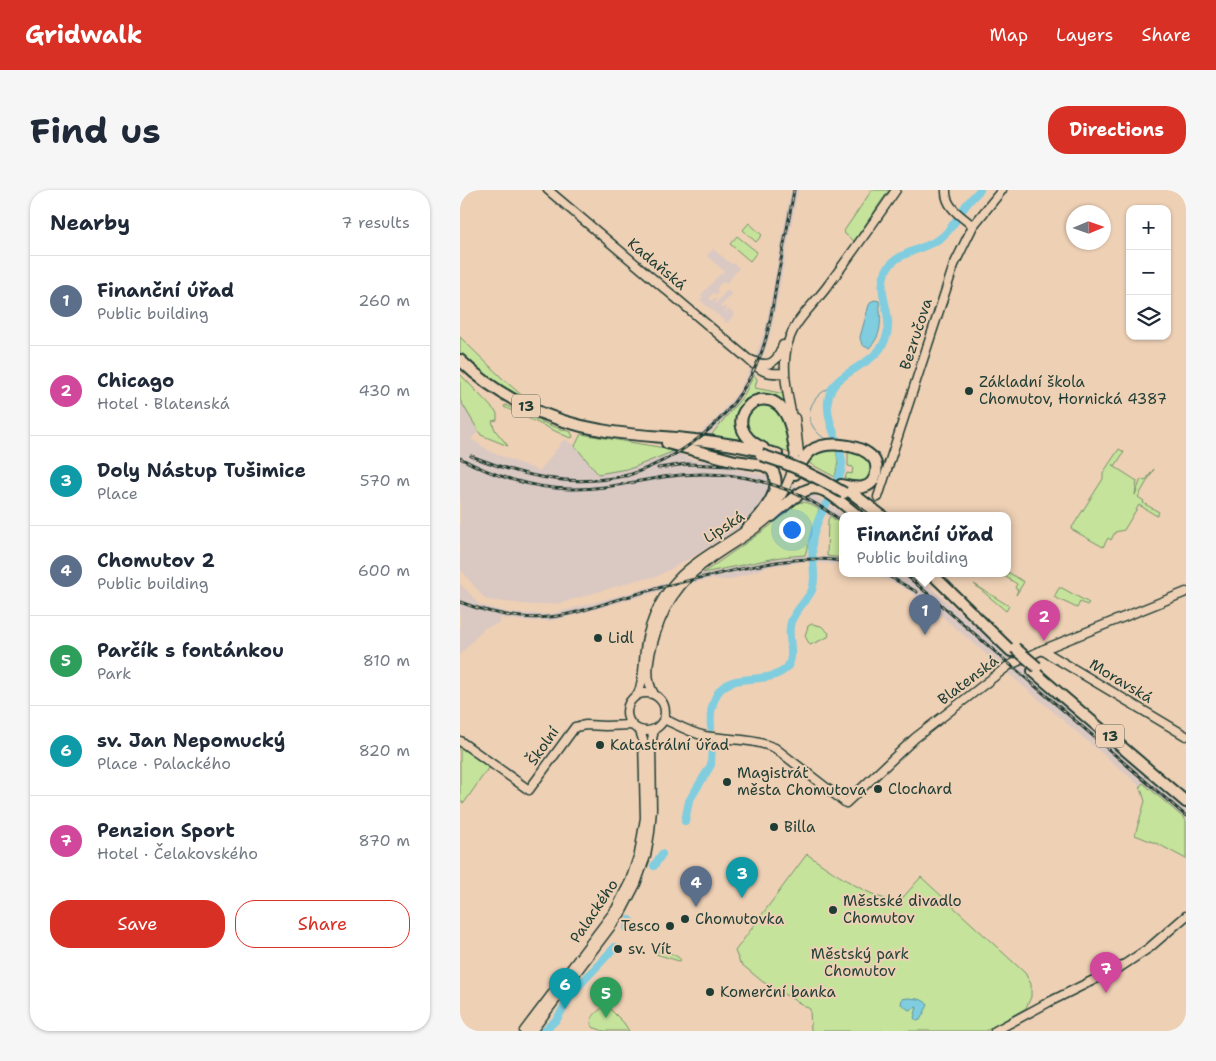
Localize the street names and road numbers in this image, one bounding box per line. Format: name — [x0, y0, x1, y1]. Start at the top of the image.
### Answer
street label: Kadaňská — [623, 233, 691, 295]
street label: Bezručova — [895, 295, 937, 372]
road number: 13 — [512, 395, 540, 418]
street label: Lipská — [700, 506, 749, 548]
street label: Blatenská — [934, 650, 1003, 709]
street label: Moravská — [1086, 654, 1157, 708]
street label: Školní — [522, 721, 564, 769]
road number: 13 — [1096, 724, 1124, 748]
street label: Palackého — [565, 875, 623, 947]

